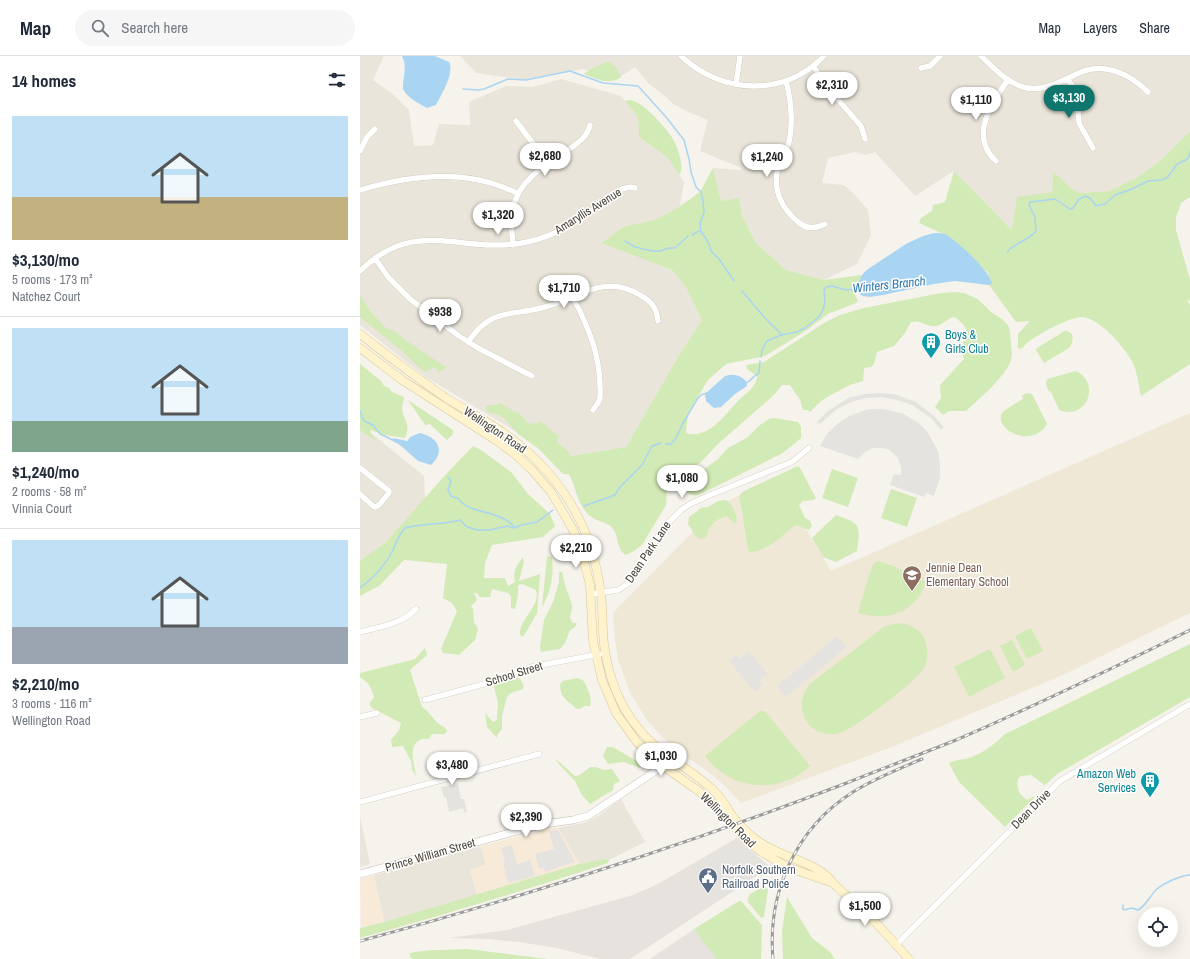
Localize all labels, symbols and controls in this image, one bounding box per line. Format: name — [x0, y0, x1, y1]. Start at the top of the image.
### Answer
search box — [75, 10, 355, 46]
text: Map — [20, 15, 51, 41]
icon: search — [89, 17, 111, 39]
text: Search here — [121, 17, 188, 38]
text: Map — [1039, 19, 1061, 37]
text: Layers — [1083, 19, 1117, 37]
text: Share — [1139, 19, 1170, 37]
text: 14 homes — [12, 69, 76, 92]
icon: filters — [326, 69, 348, 91]
pin: $2,310 — [799, 72, 865, 106]
text: $2,310 — [816, 76, 848, 93]
pin: $3,130 — [1036, 85, 1102, 119]
pin: $1,110 — [943, 87, 1009, 121]
text: $3,130 — [1053, 89, 1085, 106]
text: $1,110 — [960, 91, 992, 108]
icon: home — [144, 142, 216, 214]
pin: $2,680 — [512, 143, 578, 177]
pin: $1,240 — [734, 144, 800, 178]
text: $2,680 — [529, 147, 561, 164]
text: $1,240 — [751, 148, 783, 165]
street label: Amaryllis Avenue — [551, 184, 624, 238]
pin: $1,320 — [465, 202, 531, 236]
text: $1,320 — [482, 206, 514, 223]
text: $3,130/mo — [12, 248, 79, 271]
text: 5 rooms · 173 m² — [12, 271, 93, 288]
water label: Winters Branch — [852, 272, 926, 297]
pin: $1,710 — [531, 275, 597, 309]
text: $1,710 — [548, 279, 580, 296]
text: Natchez Court — [12, 288, 80, 305]
pin: $938 — [416, 299, 464, 333]
text: $938 — [428, 303, 452, 320]
place label: Boys & Girls Club — [945, 327, 989, 357]
building icon: Boys & Girls Club — [920, 331, 942, 359]
icon: home — [144, 354, 216, 426]
street label: Wellington Road — [460, 403, 530, 457]
text: $1,240/mo — [12, 460, 79, 483]
pin: $1,080 — [649, 465, 715, 499]
text: $1,080 — [666, 469, 698, 486]
text: 2 rooms · 58 m² — [12, 483, 87, 500]
text: Vinnia Court — [12, 500, 72, 517]
street label: Dean Park Lane — [621, 518, 675, 586]
pin: $2,210 — [543, 535, 609, 569]
text: $2,210 — [560, 539, 592, 556]
place label: Jennie Dean Elementary School — [926, 560, 1009, 590]
school or university icon: Jennie Dean Elementary School — [901, 564, 923, 592]
icon: home — [144, 566, 216, 638]
street label: School Street — [483, 658, 545, 690]
text: $2,210/mo — [12, 672, 79, 695]
text: 3 rooms · 116 m² — [12, 695, 92, 712]
text: Wellington Road — [12, 712, 91, 729]
pin: $1,030 — [628, 743, 694, 777]
text: $1,030 — [645, 747, 677, 764]
pin: $3,480 — [419, 752, 485, 786]
text: $3,480 — [436, 756, 468, 773]
place label: Amazon Web Services — [1076, 766, 1136, 796]
building icon: Amazon Web Services — [1139, 770, 1161, 798]
street label: Dean Drive — [1008, 786, 1054, 832]
street label: Wellington Road — [697, 789, 759, 851]
pin: $2,390 — [493, 804, 559, 838]
text: $2,390 — [510, 808, 542, 825]
street label: Prince William Street — [383, 834, 477, 876]
place label: Norfolk Southern Railroad Police — [722, 862, 796, 892]
public building icon: Norfolk Southern Railroad Police — [697, 866, 719, 894]
pin: $1,500 — [832, 893, 898, 927]
text: $1,500 — [849, 897, 881, 914]
map controls — [1138, 907, 1178, 947]
button: locate — [1138, 907, 1178, 947]

